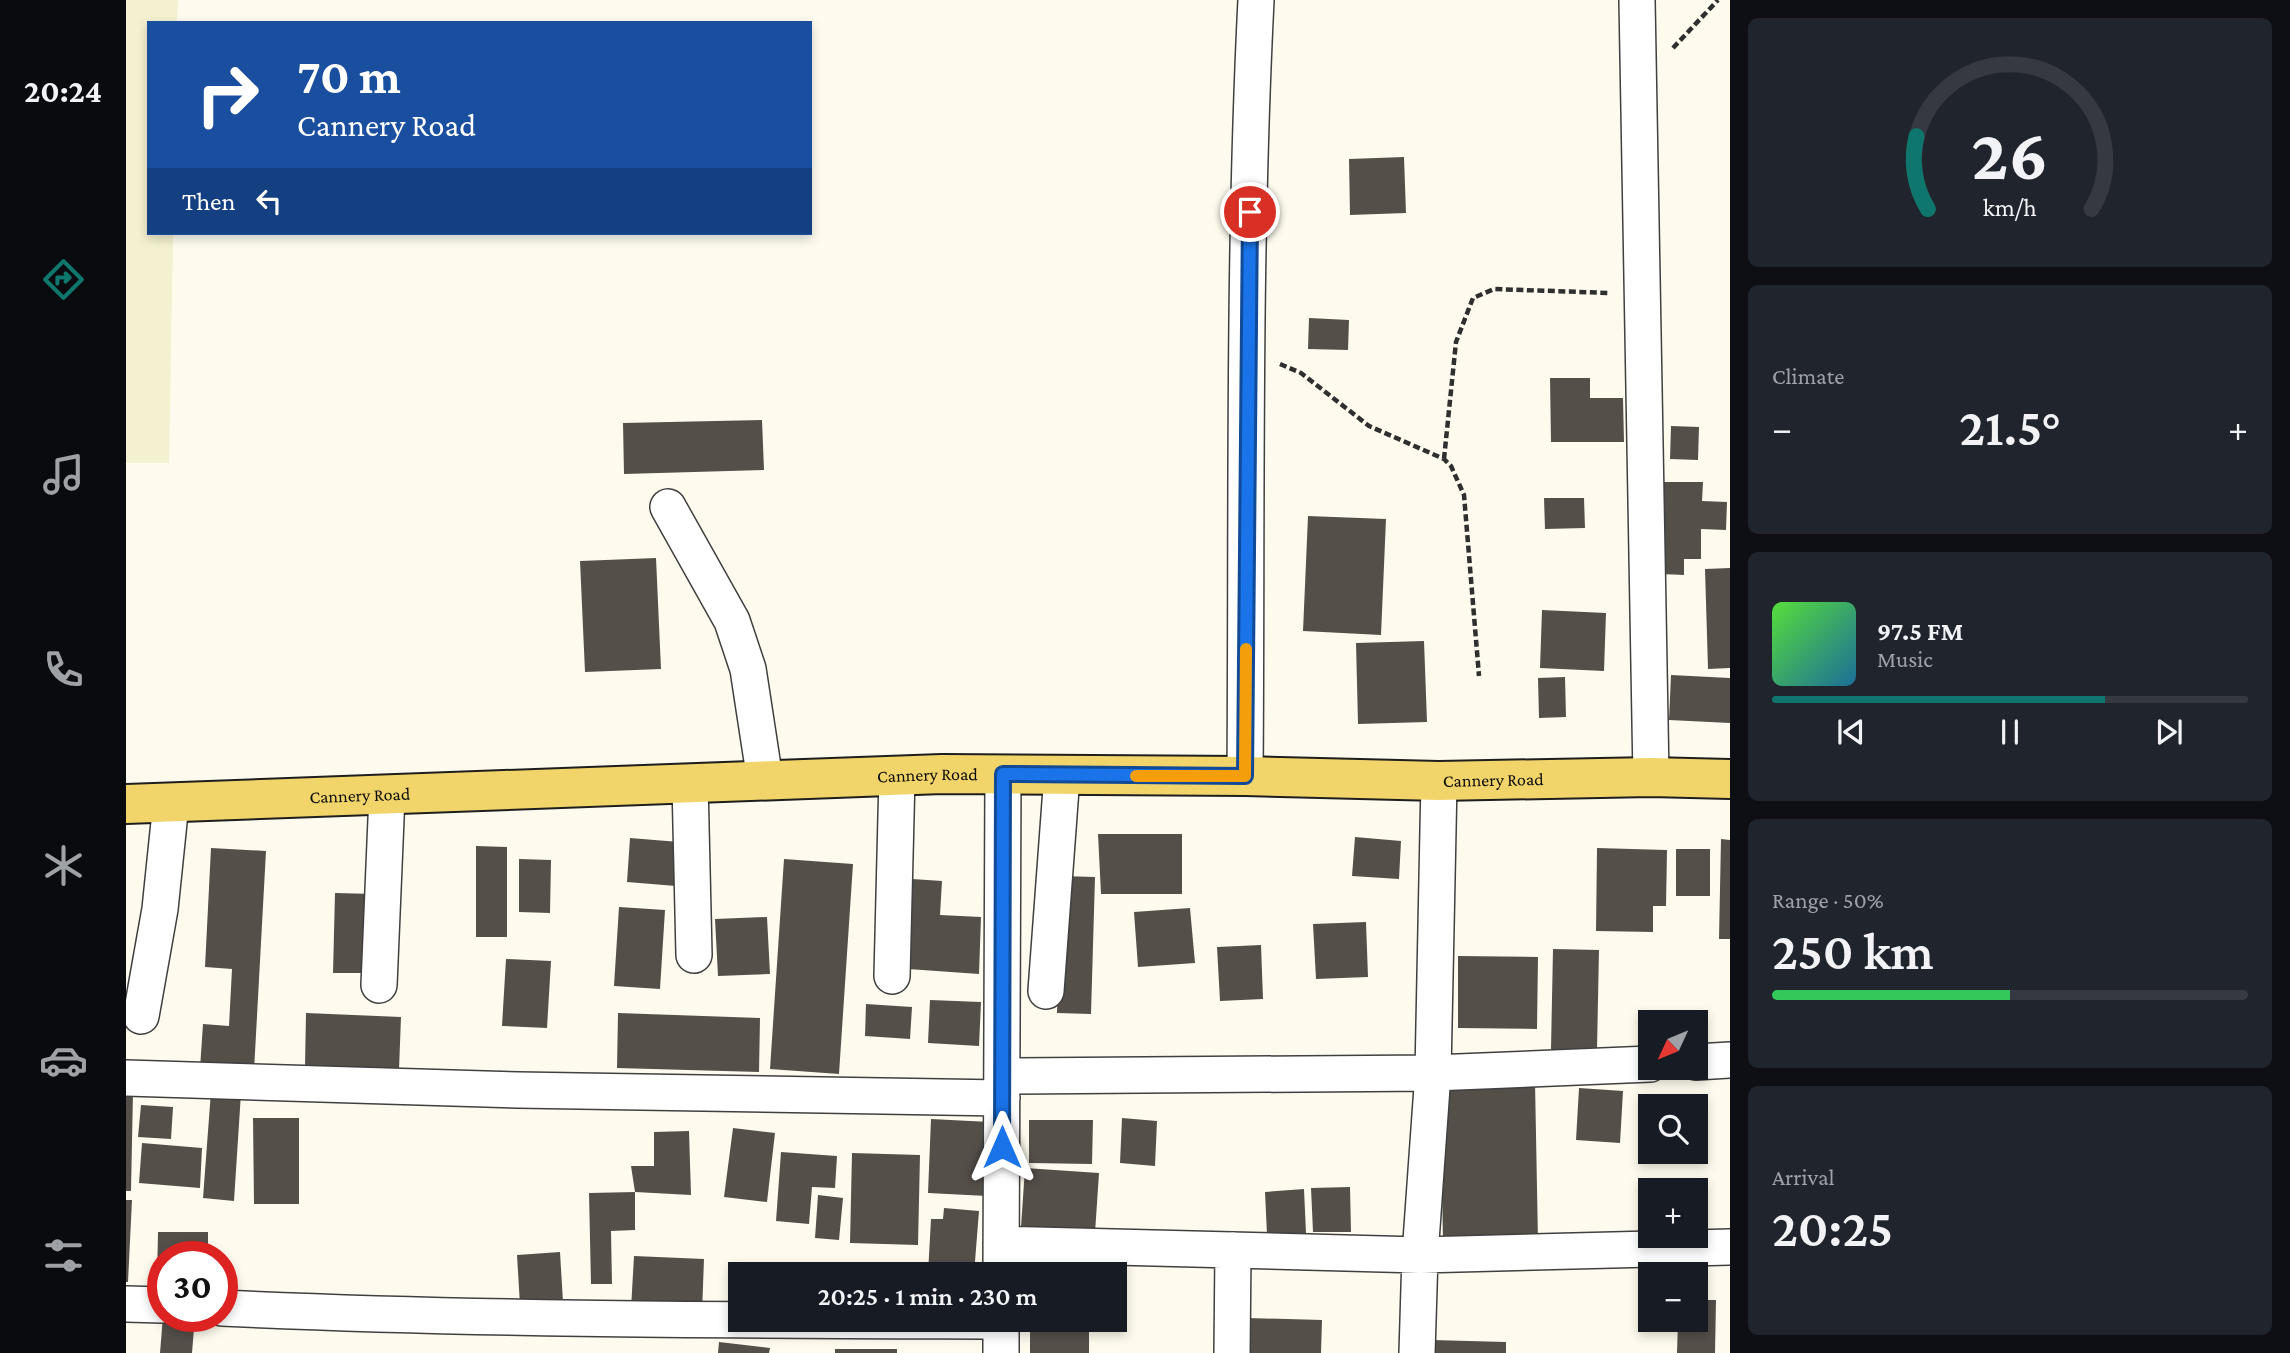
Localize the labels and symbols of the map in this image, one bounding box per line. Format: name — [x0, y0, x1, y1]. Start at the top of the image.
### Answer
pin — [1220, 182, 1280, 242]
street label: Cannery Road — [877, 764, 978, 786]
street label: Cannery Road — [1443, 769, 1544, 791]
street label: Cannery Road — [309, 784, 411, 807]
north arrow — [1638, 1010, 1708, 1080]
position arrow — [965, 1110, 1039, 1184]
speed limit sign: 30 — [147, 1241, 238, 1332]

